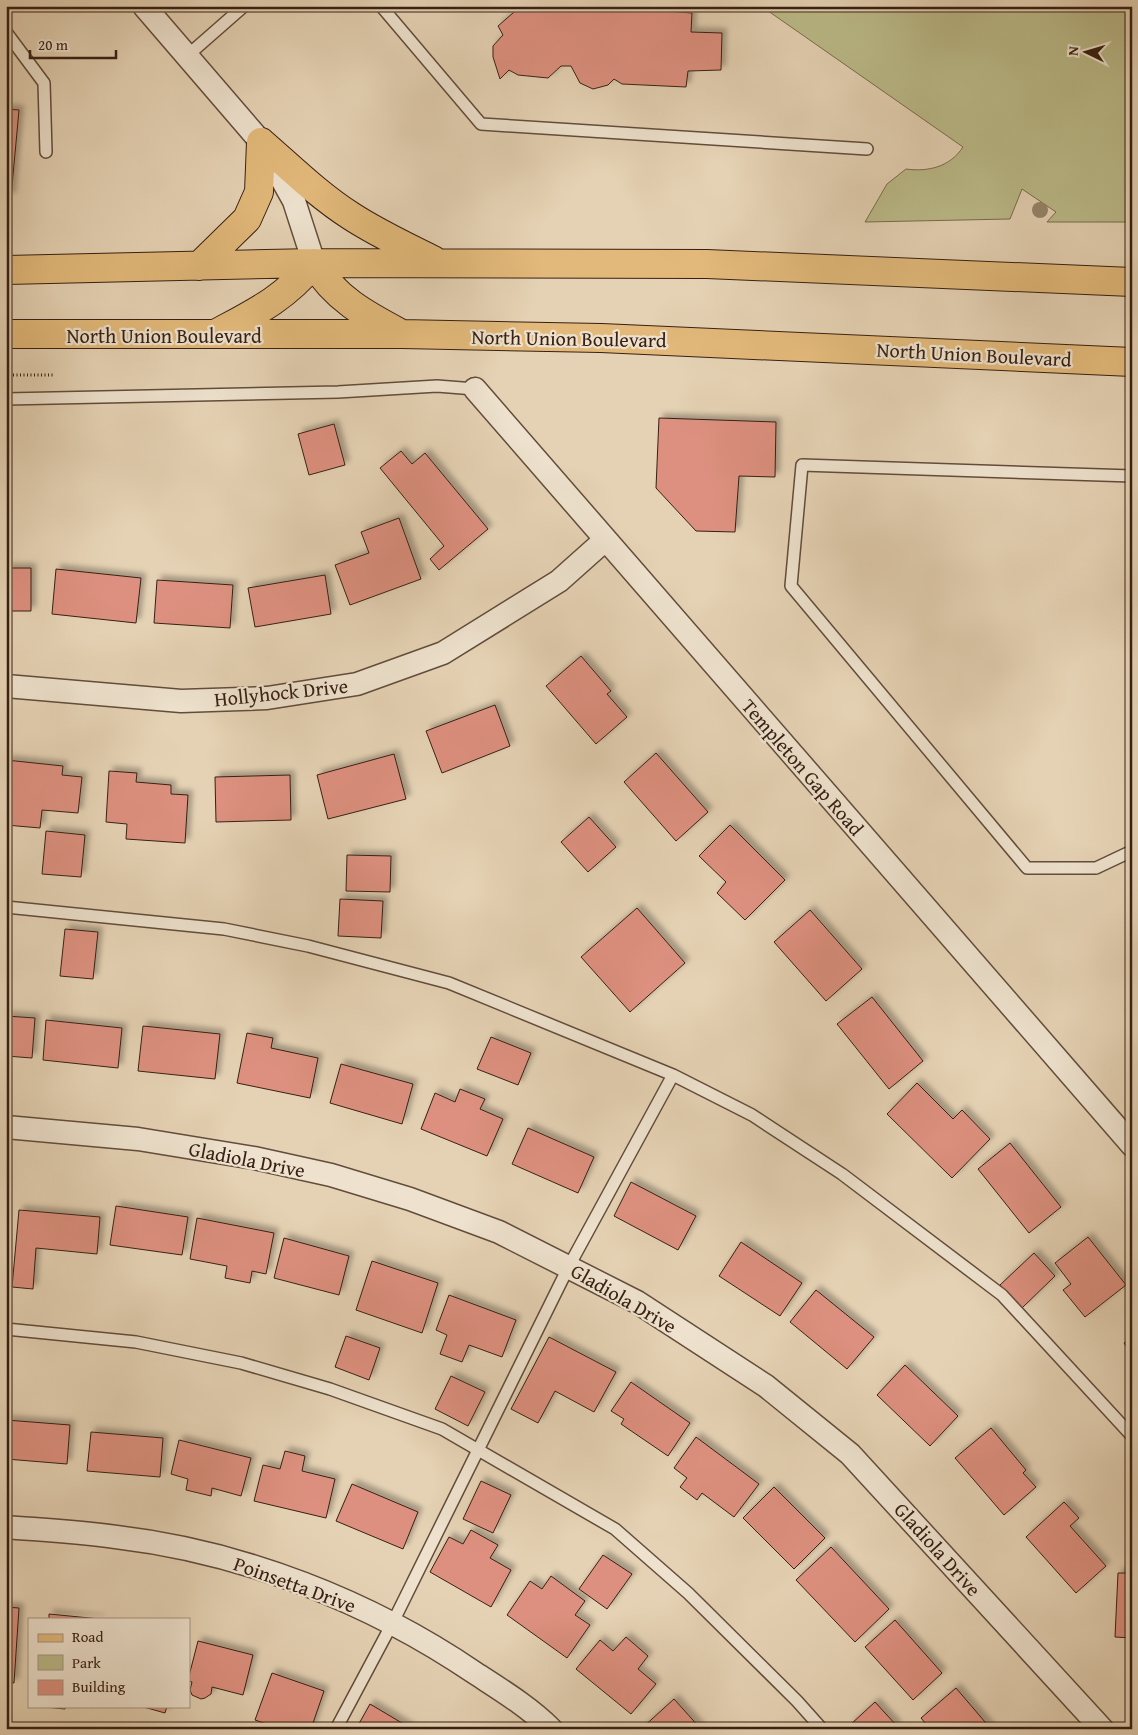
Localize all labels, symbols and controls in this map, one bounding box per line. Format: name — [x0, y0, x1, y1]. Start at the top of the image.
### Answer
scale bar — [30, 28, 116, 60]
north arrow — [1060, 28, 1110, 78]
text: 20 m — [38, 34, 69, 55]
text: N — [1063, 45, 1083, 56]
street label: North Union Boulevard — [66, 321, 262, 350]
street label: North Union Boulevard — [471, 322, 667, 354]
street label: North Union Boulevard — [876, 334, 1073, 374]
street label: Hollyhock Drive — [213, 671, 349, 713]
street label: Templeton Gap Road — [735, 692, 871, 842]
street label: Gladiola Drive — [186, 1134, 308, 1184]
street label: Gladiola Drive — [566, 1256, 682, 1340]
street label: Gladiola Drive — [888, 1496, 988, 1602]
street label: Poinsetta Drive — [230, 1548, 360, 1620]
legend — [28, 1618, 190, 1708]
text: Road — [72, 1626, 103, 1647]
text: Park — [72, 1652, 101, 1673]
text: Building — [72, 1676, 126, 1697]

